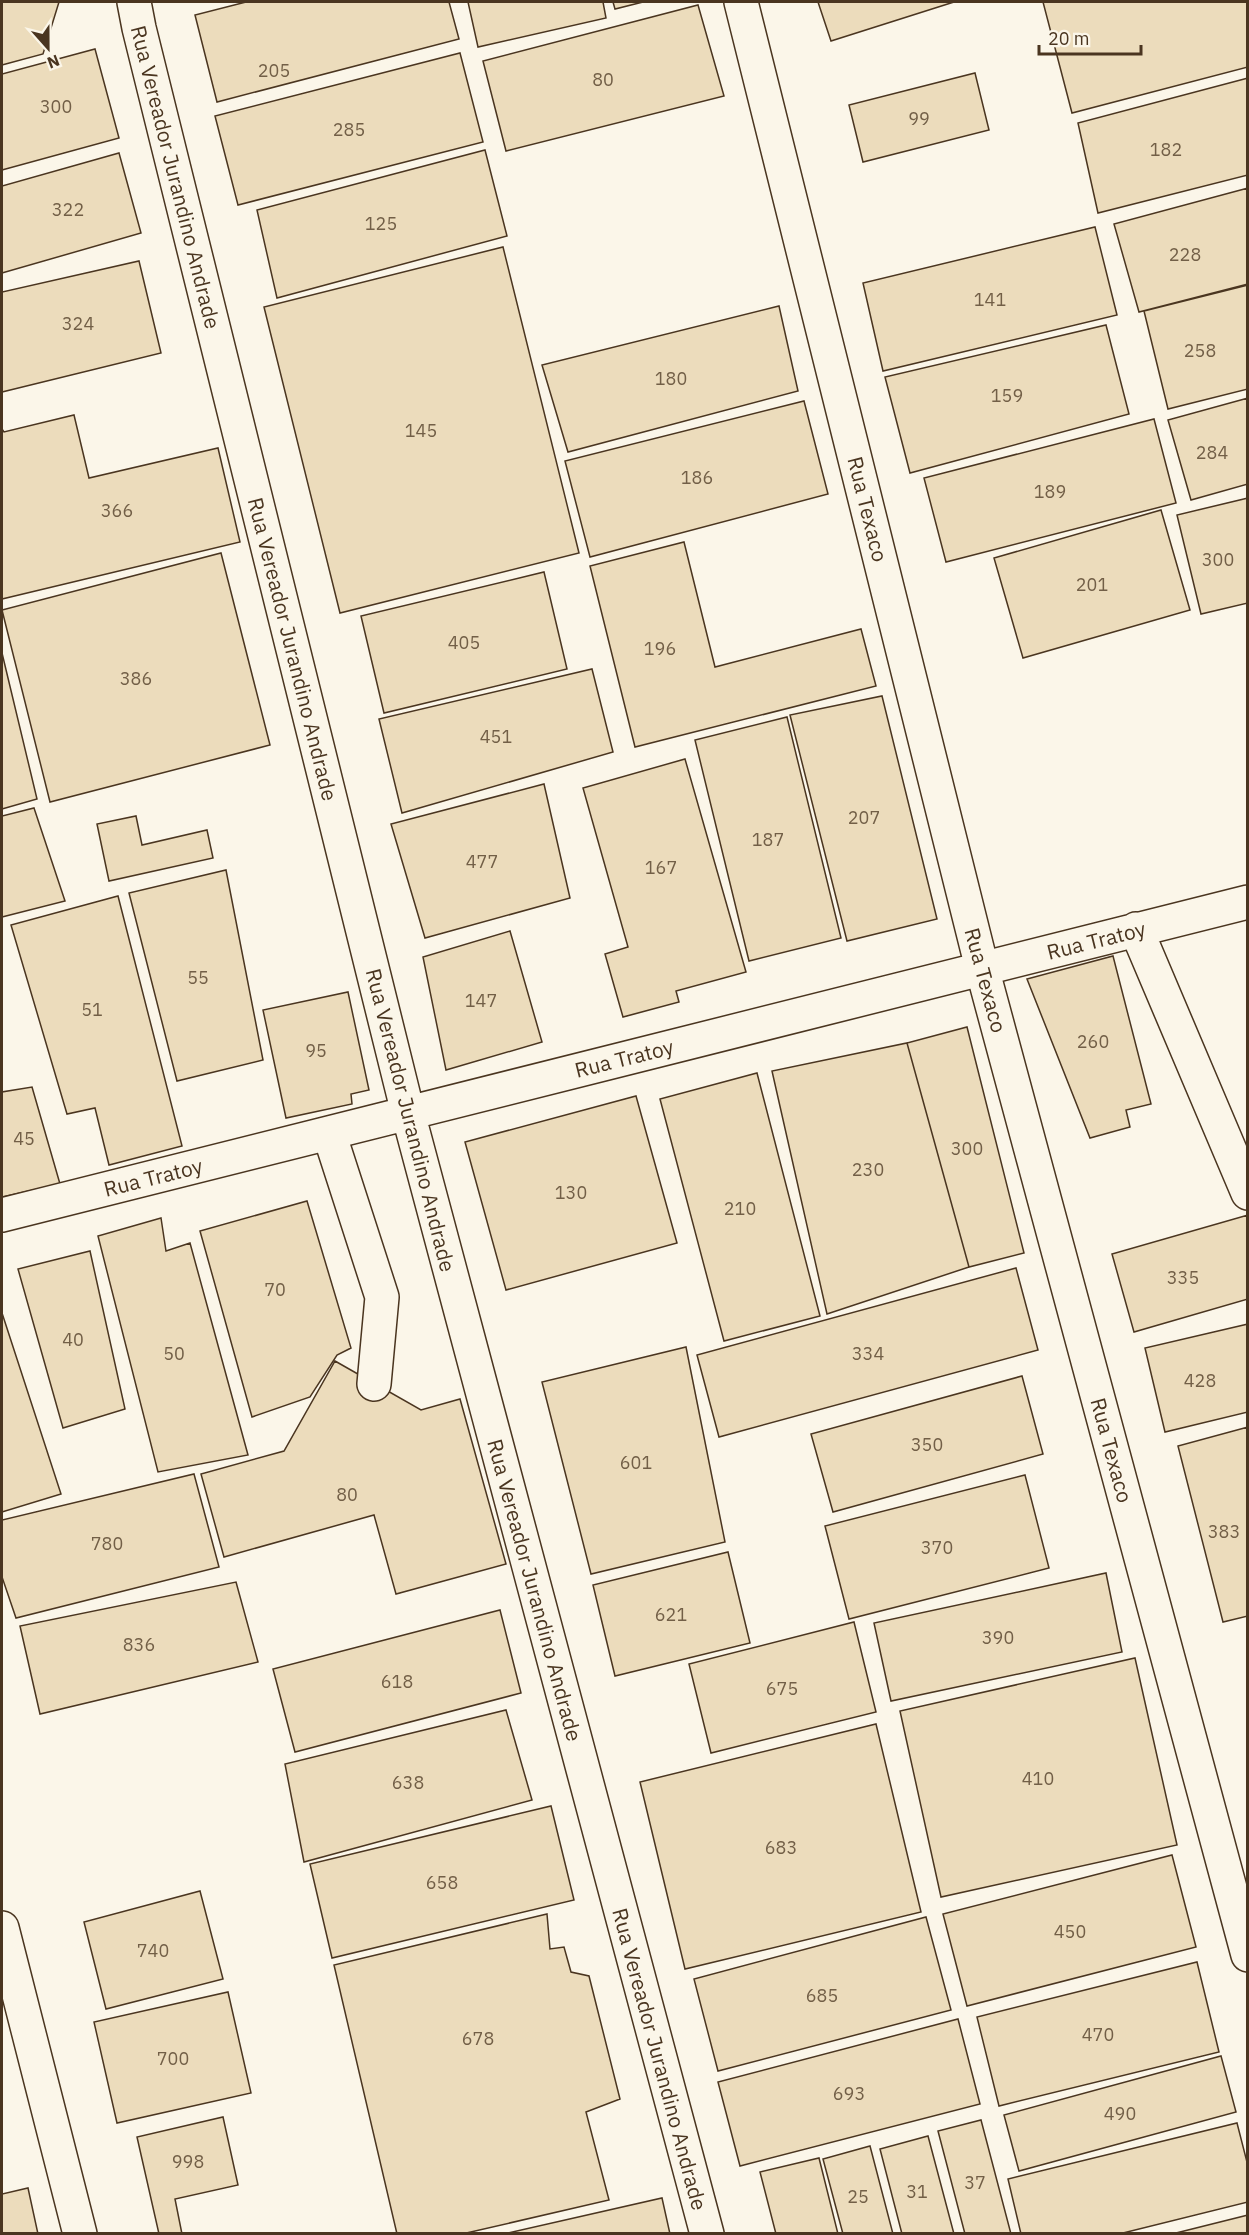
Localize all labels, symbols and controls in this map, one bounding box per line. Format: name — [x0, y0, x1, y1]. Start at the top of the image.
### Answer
north arrow — [18, 18, 78, 78]
scale bar — [1039, 18, 1141, 56]
street label: Rua Vereador Jurandino Andrade — [125, 22, 227, 332]
text: 20 m — [1048, 27, 1090, 50]
text: N — [44, 51, 62, 73]
house number: 205 — [258, 59, 290, 82]
house number: 80 — [592, 68, 614, 91]
house number: 300 — [40, 95, 72, 118]
house number: 99 — [908, 107, 930, 130]
house number: 285 — [333, 118, 365, 141]
house number: 182 — [1150, 138, 1182, 161]
house number: 322 — [52, 198, 84, 221]
house number: 125 — [365, 212, 397, 235]
house number: 228 — [1169, 243, 1201, 266]
house number: 141 — [974, 288, 1006, 311]
house number: 324 — [62, 312, 94, 335]
house number: 258 — [1184, 339, 1216, 362]
house number: 180 — [655, 367, 687, 390]
house number: 159 — [991, 384, 1023, 407]
house number: 145 — [405, 419, 437, 442]
house number: 284 — [1196, 441, 1228, 464]
street label: Rua Texaco — [841, 453, 895, 565]
house number: 186 — [681, 466, 713, 489]
house number: 189 — [1034, 480, 1066, 503]
street label: Rua Vereador Jurandino Andrade — [242, 494, 344, 804]
house number: 366 — [101, 499, 133, 522]
house number: 300 — [1202, 548, 1234, 571]
house number: 201 — [1076, 573, 1108, 596]
house number: 405 — [448, 631, 480, 654]
house number: 196 — [644, 637, 676, 660]
house number: 386 — [120, 667, 152, 690]
house number: 451 — [480, 725, 512, 748]
house number: 207 — [848, 806, 880, 829]
house number: 187 — [752, 828, 784, 851]
house number: 477 — [466, 850, 498, 873]
house number: 167 — [645, 856, 677, 879]
street label: Rua Tratoy — [1044, 914, 1149, 966]
street label: Rua Texaco — [959, 924, 1013, 1036]
street label: Rua Vereador Jurandino Andrade — [360, 965, 462, 1275]
house number: 55 — [187, 966, 209, 989]
house number: 147 — [465, 989, 497, 1012]
house number: 51 — [81, 998, 103, 1021]
house number: 260 — [1077, 1030, 1109, 1053]
street label: Rua Tratoy — [572, 1032, 677, 1084]
house number: 95 — [305, 1039, 327, 1062]
house number: 45 — [13, 1127, 35, 1150]
house number: 300 — [951, 1137, 983, 1160]
street label: Rua Tratoy — [101, 1151, 206, 1203]
house number: 230 — [852, 1158, 884, 1181]
house number: 130 — [555, 1181, 587, 1204]
house number: 210 — [724, 1197, 756, 1220]
house number: 335 — [1167, 1266, 1199, 1289]
house number: 70 — [264, 1278, 286, 1301]
house number: 40 — [62, 1328, 84, 1351]
house number: 50 — [163, 1342, 185, 1365]
house number: 334 — [852, 1342, 884, 1365]
house number: 428 — [1184, 1369, 1216, 1392]
street label: Rua Texaco — [1085, 1394, 1139, 1506]
house number: 350 — [911, 1433, 943, 1456]
street label: Rua Vereador Jurandino Andrade — [481, 1436, 589, 1744]
house number: 601 — [620, 1451, 652, 1474]
house number: 80 — [336, 1483, 358, 1506]
house number: 383 — [1208, 1520, 1240, 1543]
house number: 780 — [91, 1532, 123, 1555]
house number: 370 — [921, 1536, 953, 1559]
house number: 621 — [655, 1603, 687, 1626]
house number: 390 — [982, 1626, 1014, 1649]
house number: 836 — [123, 1633, 155, 1656]
house number: 618 — [381, 1670, 413, 1693]
house number: 675 — [766, 1677, 798, 1700]
house number: 410 — [1022, 1767, 1054, 1790]
house number: 638 — [392, 1771, 424, 1794]
house number: 683 — [765, 1836, 797, 1859]
house number: 658 — [426, 1871, 458, 1894]
street label: Rua Vereador Jurandino Andrade — [606, 1905, 714, 2213]
house number: 450 — [1054, 1920, 1086, 1943]
house number: 740 — [137, 1939, 169, 1962]
house number: 685 — [806, 1984, 838, 2007]
house number: 470 — [1082, 2023, 1114, 2046]
house number: 678 — [462, 2027, 494, 2050]
house number: 700 — [157, 2047, 189, 2070]
house number: 693 — [833, 2082, 865, 2105]
house number: 490 — [1104, 2102, 1136, 2125]
house number: 998 — [172, 2150, 204, 2173]
house number: 37 — [964, 2171, 986, 2194]
house number: 31 — [906, 2180, 928, 2203]
house number: 25 — [847, 2185, 869, 2208]

